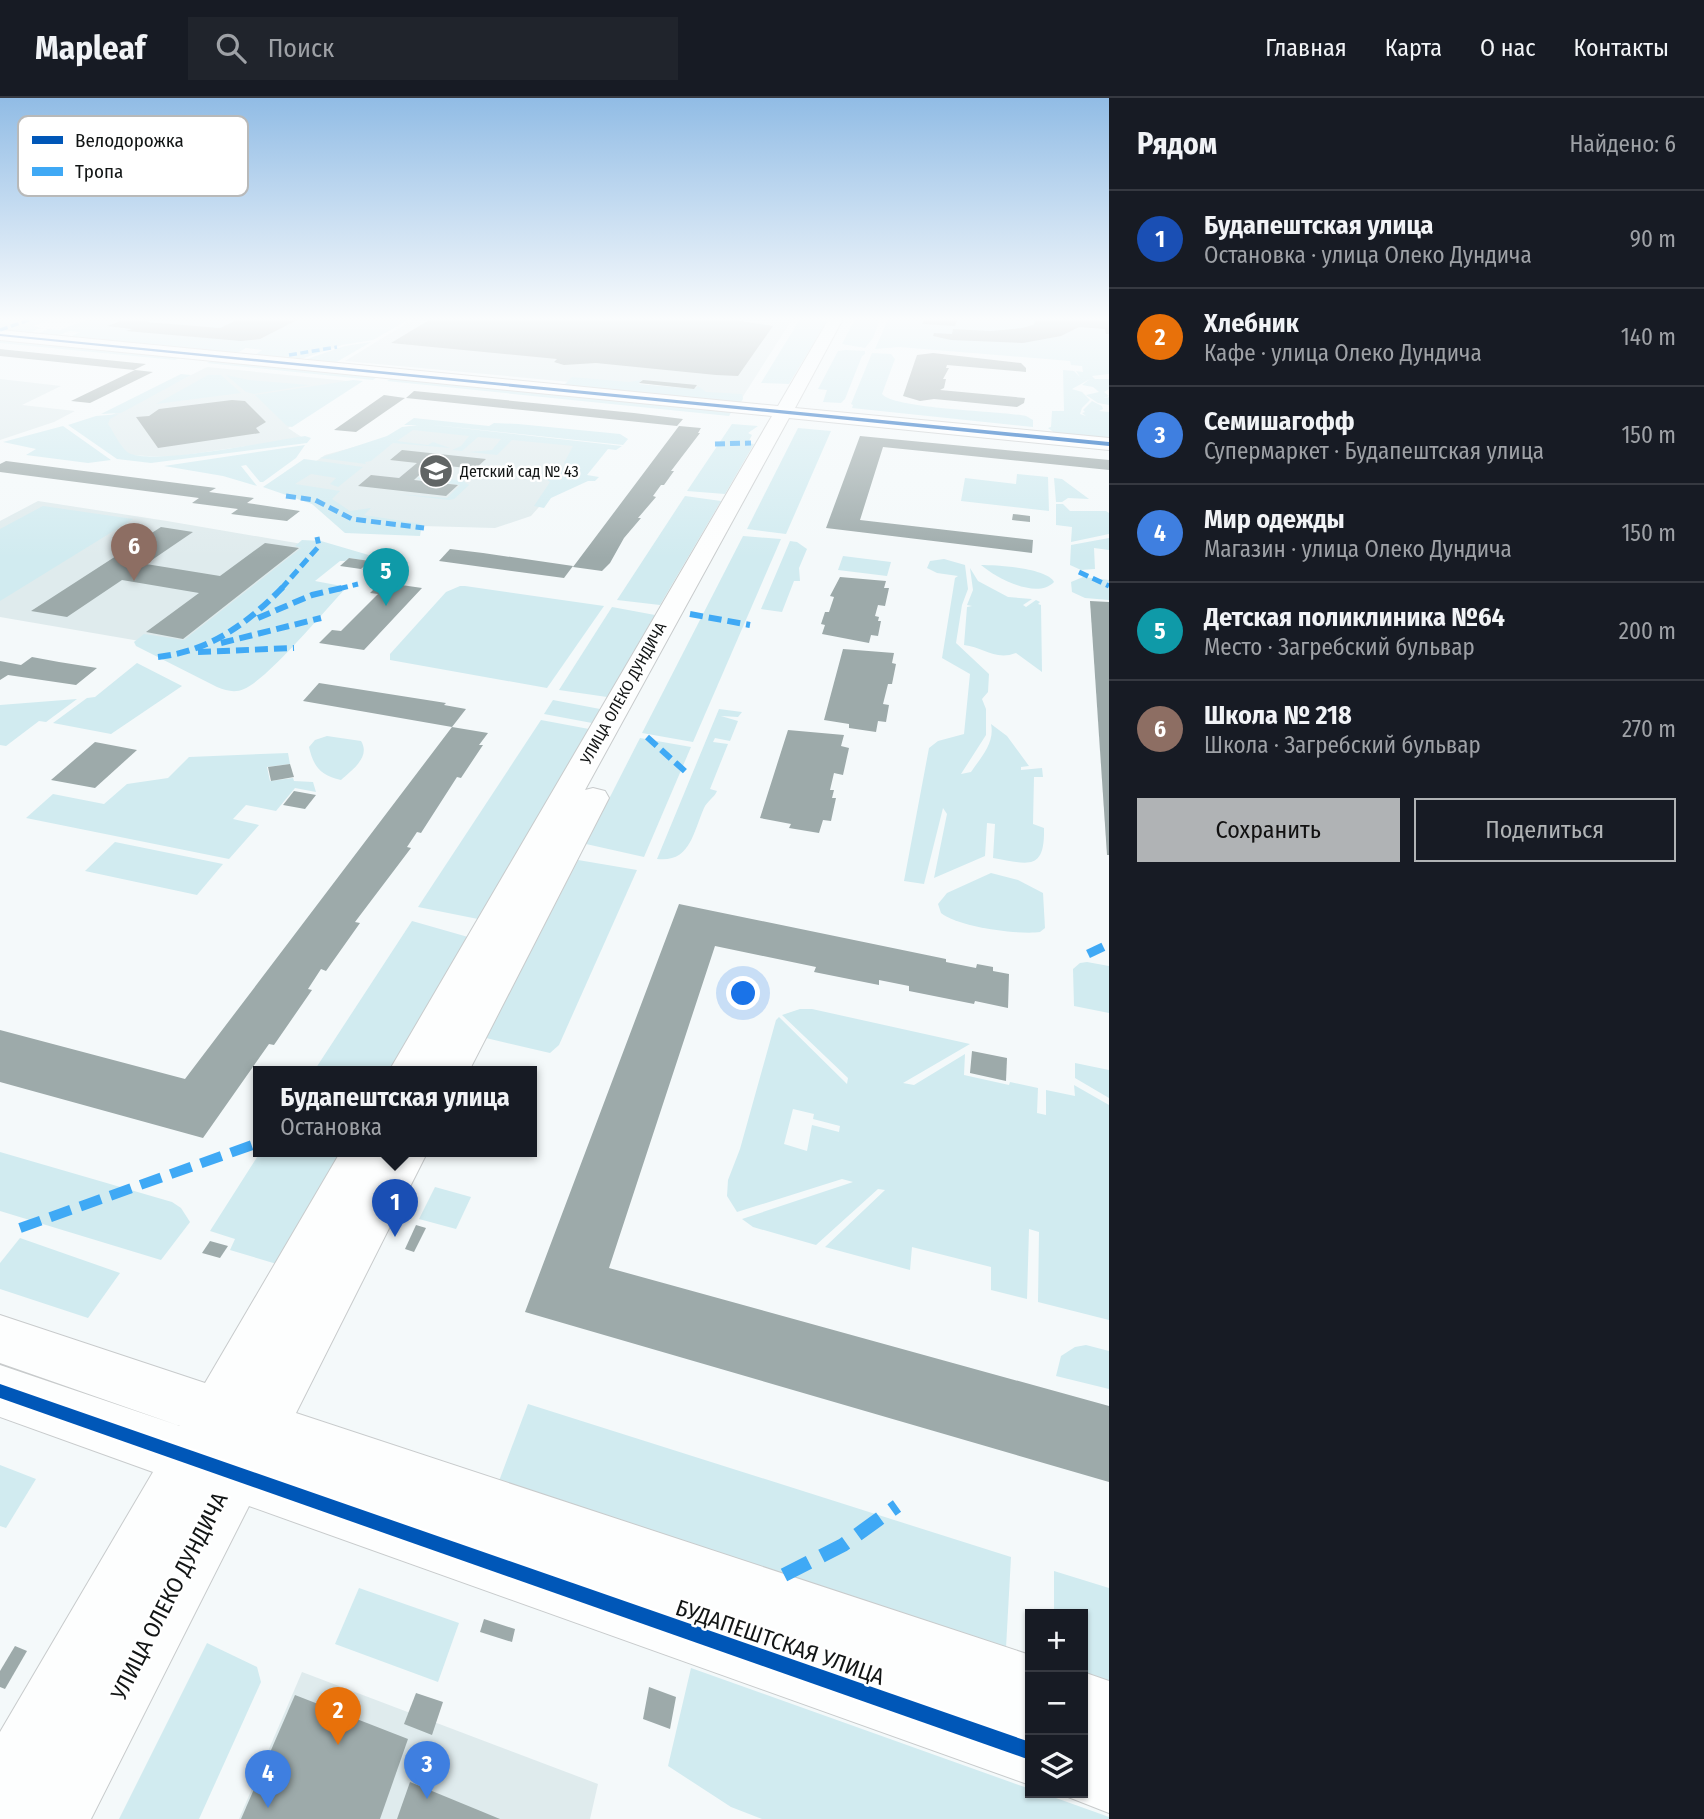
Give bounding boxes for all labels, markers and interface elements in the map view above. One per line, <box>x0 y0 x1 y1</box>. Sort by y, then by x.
search box <box>188 17 678 80</box>
text: Mapleaf <box>35 28 146 68</box>
icon: search <box>212 29 250 67</box>
text: Поиск <box>268 33 334 64</box>
text: Главная <box>1265 34 1347 62</box>
text: Карта <box>1385 34 1442 62</box>
text: О нас <box>1480 34 1535 62</box>
text: Контакты <box>1573 34 1669 62</box>
legend <box>18 116 248 196</box>
text: Рядом <box>1137 126 1217 162</box>
text: Велодорожка <box>75 129 184 152</box>
text: Найдено: 6 <box>1569 130 1676 158</box>
text: Тропа <box>75 160 123 183</box>
text: Будапештская улица <box>1204 210 1433 241</box>
text: 1 <box>1155 225 1165 253</box>
text: 90 m <box>1630 225 1676 253</box>
text: Остановка · улица Олеко Дундича <box>1204 241 1532 269</box>
text: Хлебник <box>1204 308 1299 339</box>
text: 2 <box>1155 323 1165 351</box>
text: 140 m <box>1621 323 1676 351</box>
text: Кафе · улица Олеко Дундича <box>1204 339 1482 367</box>
text: Семишагофф <box>1204 406 1355 437</box>
text: 3 <box>1155 421 1165 449</box>
text: 150 m <box>1621 421 1676 449</box>
text: Супермаркет · Будапештская улица <box>1204 437 1544 465</box>
school or university icon: Детский сад № 43 <box>417 452 455 490</box>
place label: Детский сад № 43 <box>459 462 579 481</box>
text: Мир одежды <box>1204 504 1345 535</box>
text: 4 <box>1154 519 1166 547</box>
text: 150 m <box>1621 519 1676 547</box>
pin: 6 <box>111 523 157 581</box>
text: Магазин · улица Олеко Дундича <box>1204 535 1512 563</box>
pin: 5 <box>363 548 409 606</box>
text: Детская поликлиника №64 <box>1204 602 1505 633</box>
text: 5 <box>1154 617 1166 645</box>
text: 200 m <box>1619 617 1676 645</box>
street label: УЛИЦА ОЛЕКО ДУНДИЧА <box>576 618 671 768</box>
text: Место · Загребский бульвар <box>1204 633 1475 661</box>
text: Школа № 218 <box>1204 700 1352 731</box>
text: 6 <box>1154 715 1166 743</box>
text: 270 m <box>1622 715 1676 743</box>
text: Школа · Загребский бульвар <box>1204 731 1481 759</box>
button: Сохранить <box>1137 798 1400 862</box>
button: Поделиться <box>1414 798 1676 862</box>
your location <box>726 976 760 1010</box>
popup <box>253 1066 537 1157</box>
text: Будапештская улица <box>280 1082 510 1113</box>
text: Остановка <box>280 1113 382 1141</box>
pin: 1 <box>372 1179 418 1237</box>
street label: УЛИЦА ОЛЕКО ДУНДИЧА <box>104 1488 233 1705</box>
street label: БУДАПЕШТСКАЯ УЛИЦА <box>672 1593 888 1691</box>
map controls <box>1025 1609 1088 1798</box>
button: + <box>1025 1609 1088 1672</box>
button: − <box>1025 1672 1088 1735</box>
pin: 2 <box>315 1687 361 1745</box>
button: layers <box>1025 1735 1088 1798</box>
pin: 3 <box>404 1741 450 1799</box>
pin: 4 <box>245 1750 291 1808</box>

